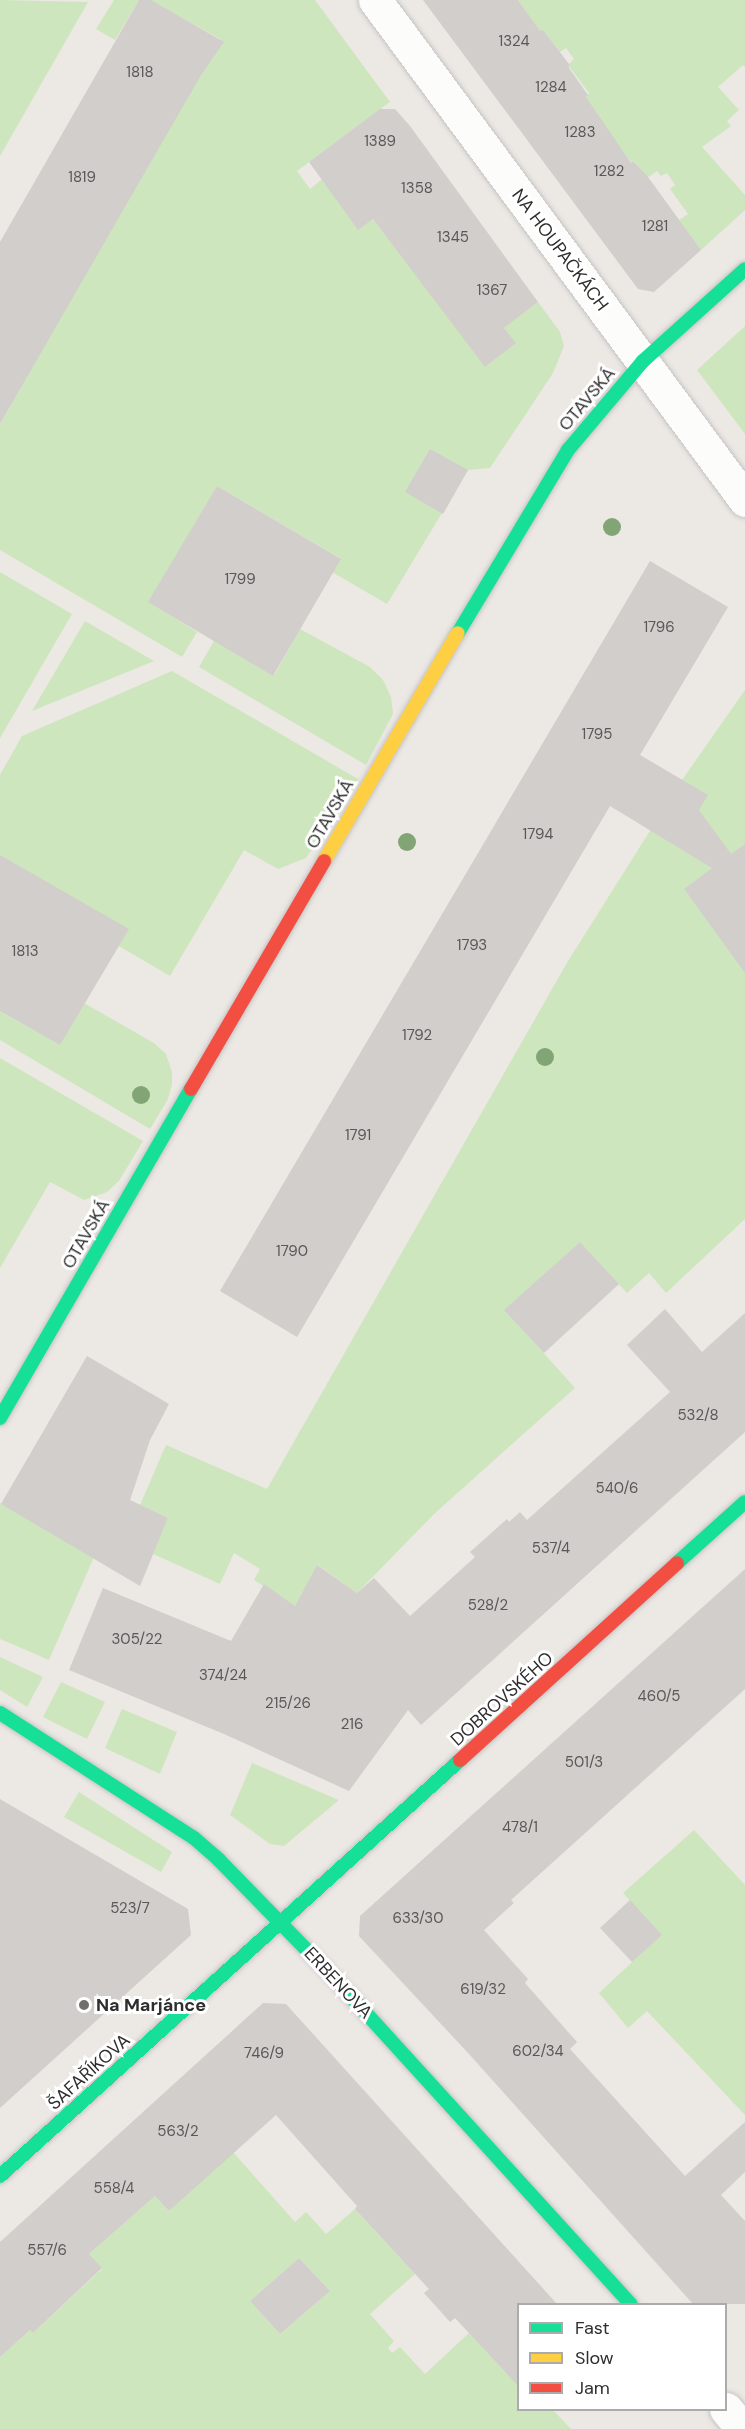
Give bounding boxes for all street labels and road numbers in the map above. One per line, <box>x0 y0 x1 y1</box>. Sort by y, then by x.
street label: NA HOUPAČKÁCH <box>507 185 613 315</box>
street label: OTAVSKÁ <box>554 363 620 435</box>
street label: OTAVSKÁ <box>302 775 358 853</box>
street label: OTAVSKÁ <box>58 1195 114 1273</box>
street label: DOBROVSKÉHO <box>446 1647 558 1751</box>
street label: ERBENOVA <box>299 1943 377 2023</box>
street label: ŠAFAŘÍKOVA <box>43 2029 135 2115</box>

